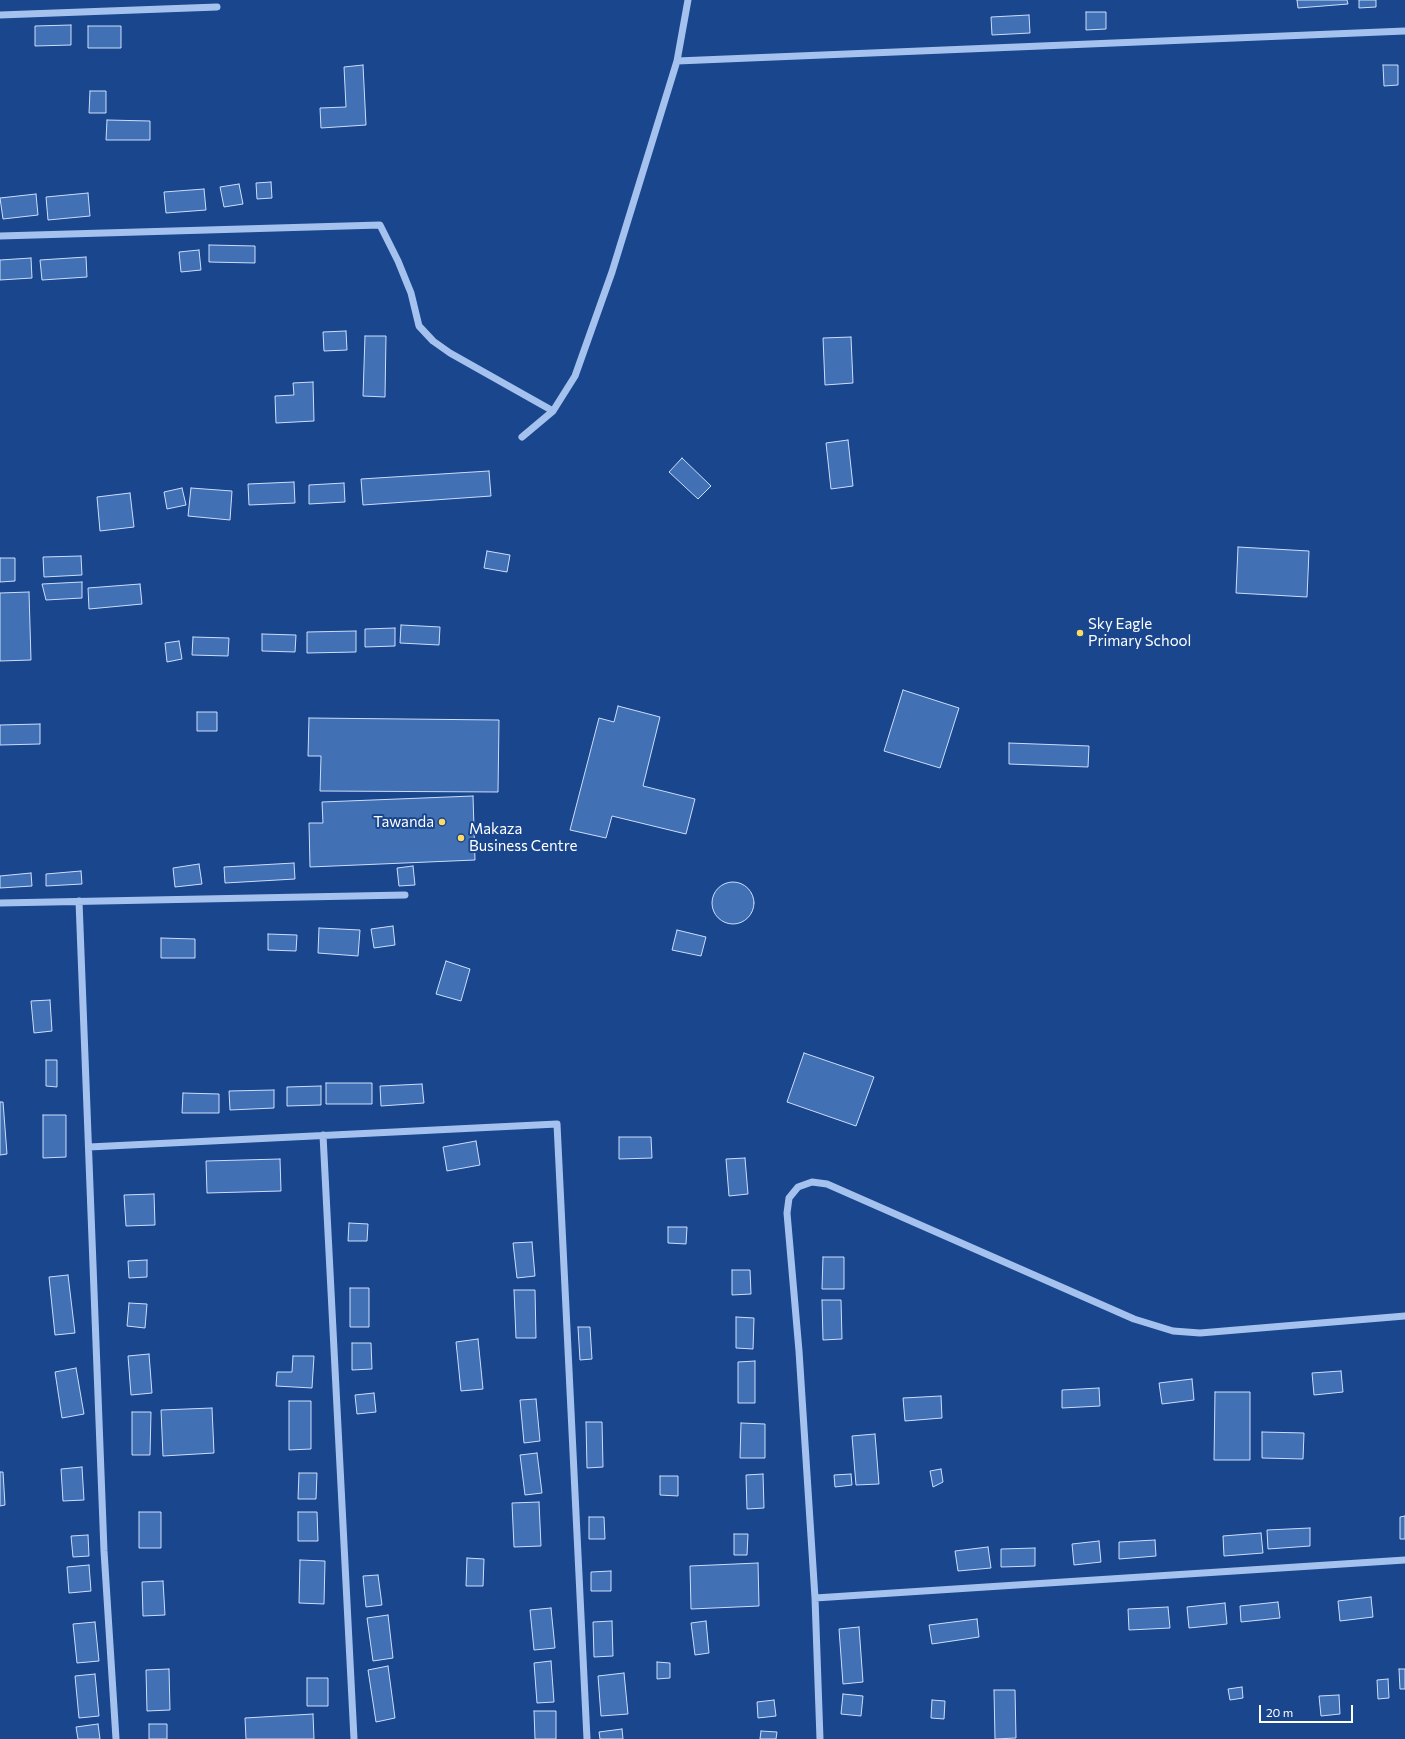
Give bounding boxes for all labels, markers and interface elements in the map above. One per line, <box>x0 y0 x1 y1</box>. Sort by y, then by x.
place label: Sky Eagle Primary School <box>1088 615 1191 650</box>
marker: Sky Eagle Primary School <box>1075 628 1085 638</box>
place label: Tawanda <box>373 813 434 831</box>
marker: Tawanda <box>437 817 447 827</box>
place label: Makaza Business Centre <box>469 820 577 855</box>
marker: Makaza Business Centre <box>456 833 466 843</box>
scale bar <box>1261 1697 1355 1723</box>
text: 20 m <box>1266 1705 1293 1719</box>

